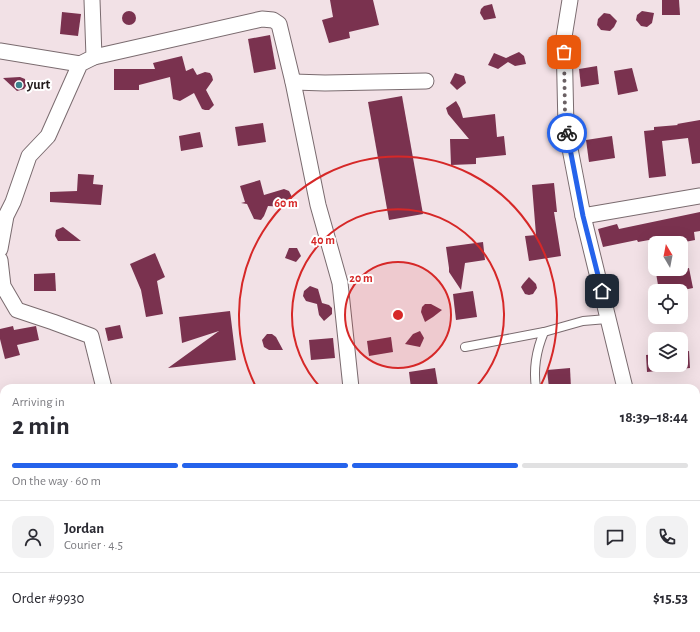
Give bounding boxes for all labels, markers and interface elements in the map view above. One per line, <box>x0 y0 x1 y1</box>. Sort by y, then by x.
pin <box>547 35 581 69</box>
icon: bag <box>553 41 575 63</box>
place label: yurt <box>26 78 50 92</box>
marker: yurt <box>14 80 24 90</box>
courier <box>547 113 587 153</box>
icon: bike <box>556 122 578 144</box>
text: 60 m <box>274 197 298 209</box>
text: 40 m <box>311 234 335 246</box>
north arrow <box>648 236 688 276</box>
map controls <box>648 236 688 372</box>
text: 20 m <box>349 272 373 284</box>
pin <box>585 274 619 308</box>
icon: home <box>591 280 613 302</box>
button: locate <box>648 284 688 324</box>
centre of rings <box>391 308 405 322</box>
button: layers <box>648 332 688 372</box>
text: Arriving in <box>12 396 65 409</box>
text: 18:39–18:44 <box>620 410 688 425</box>
text: 2 min <box>12 413 70 439</box>
text: On the way · 60 m <box>12 475 101 488</box>
button: person <box>12 516 54 558</box>
button: chat <box>594 516 636 558</box>
button: phone <box>646 516 688 558</box>
text: Jordan <box>64 521 104 536</box>
text: Courier · 4.5 <box>64 539 123 552</box>
text: Order #9930 <box>12 591 84 606</box>
text: $15.53 <box>653 591 688 606</box>

